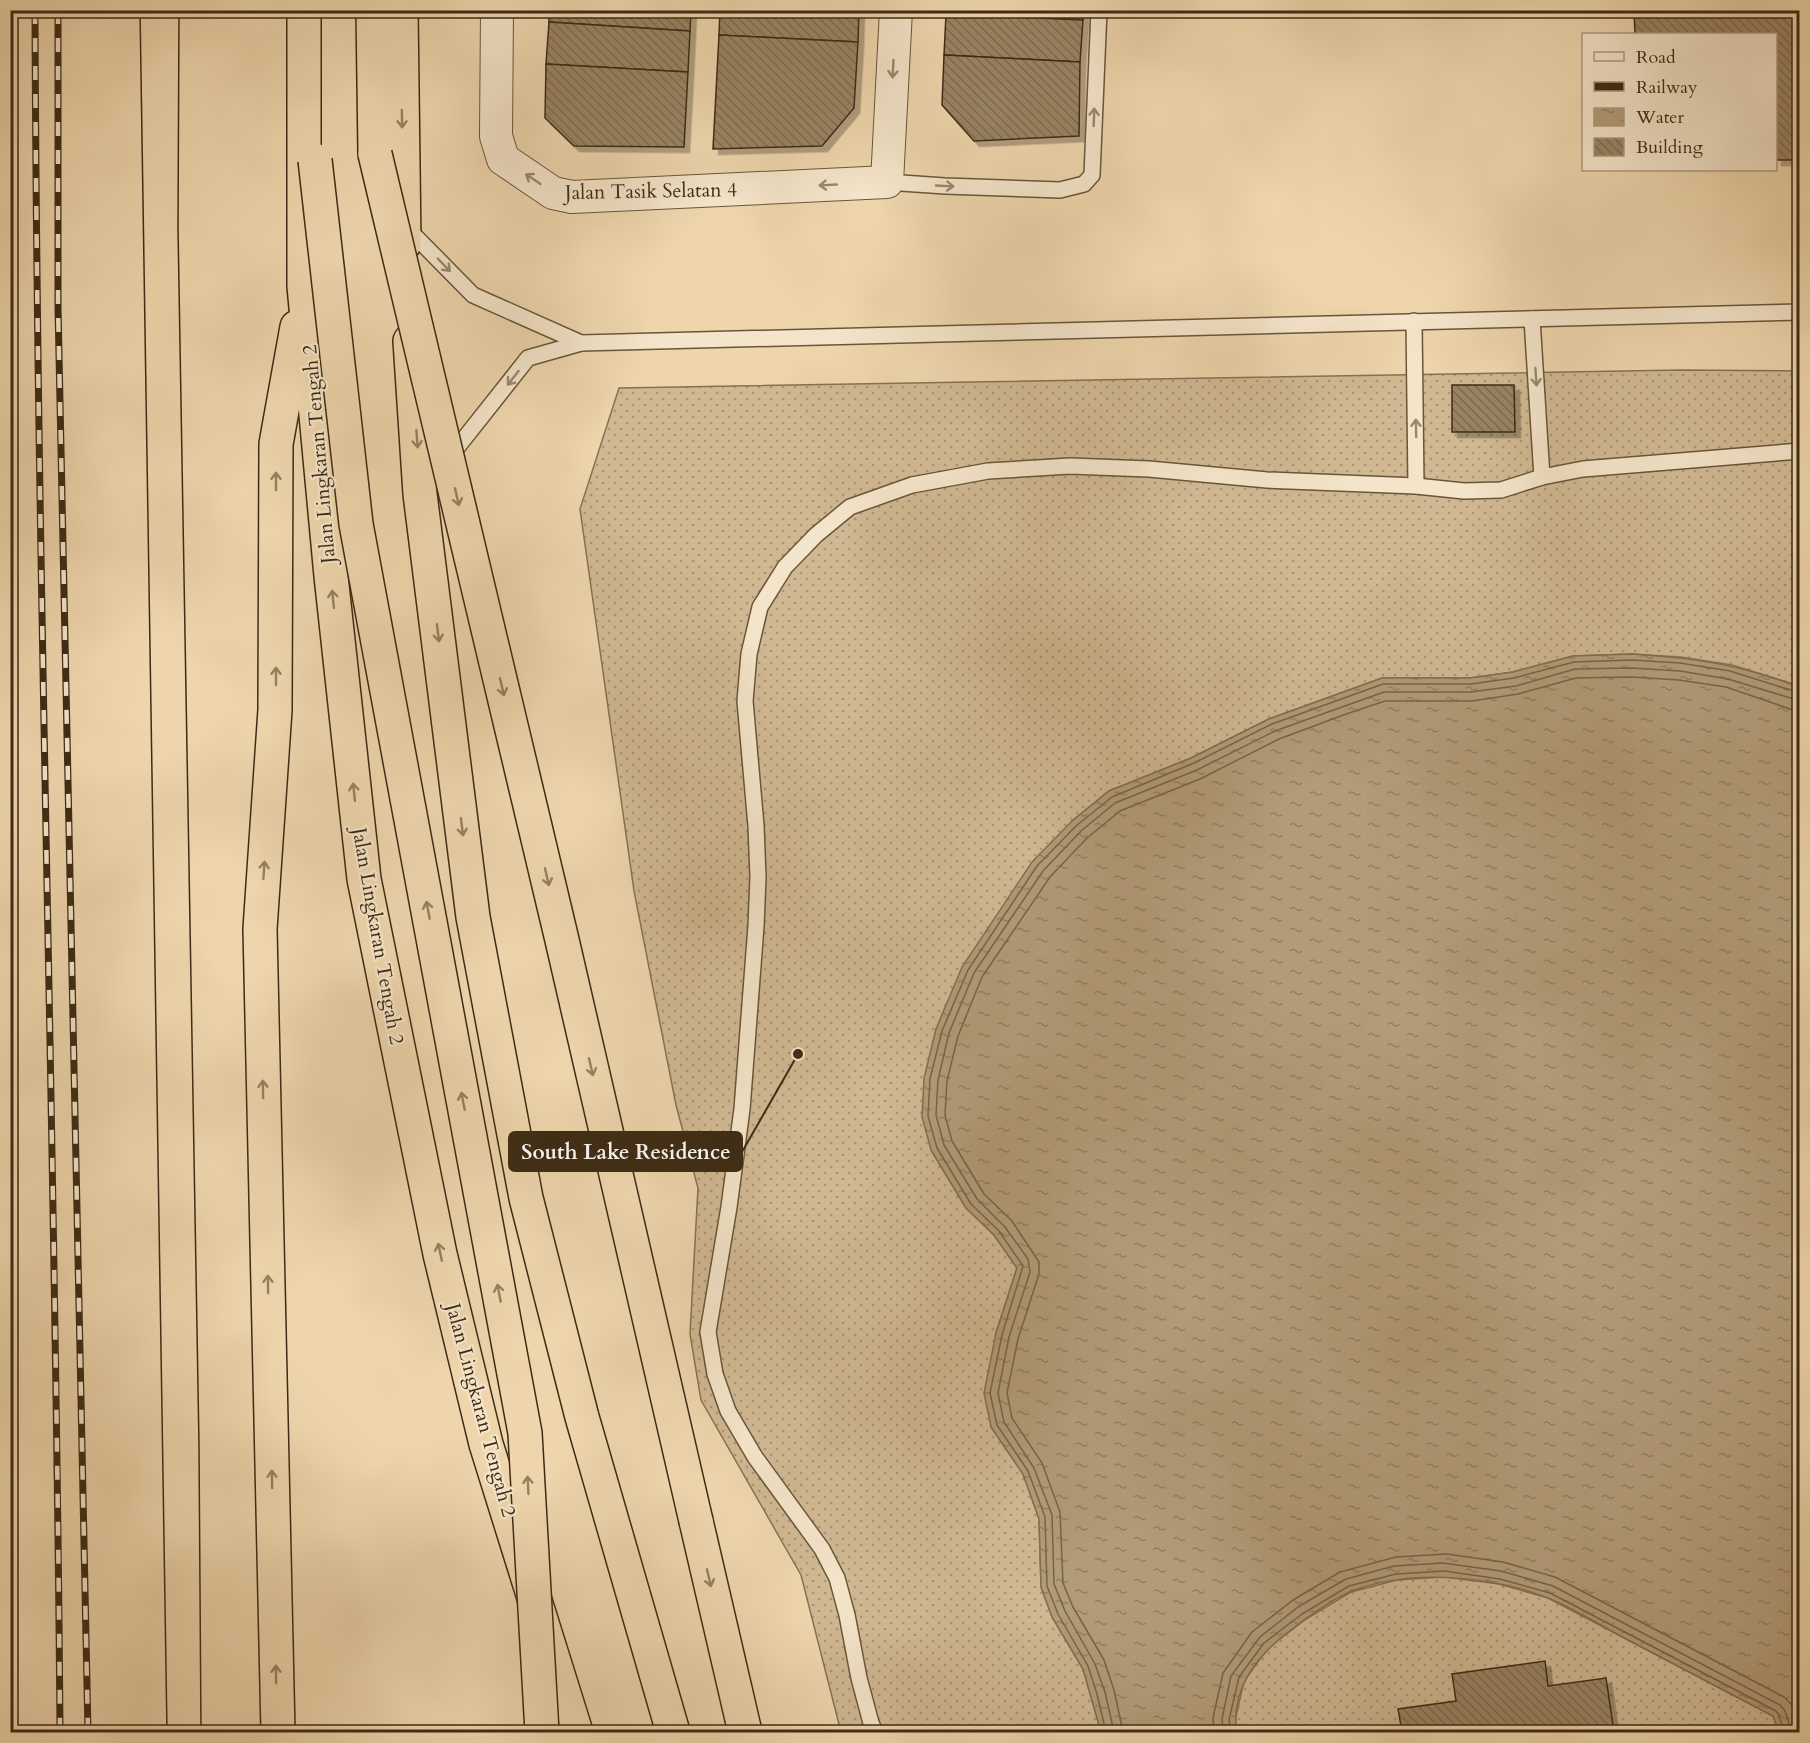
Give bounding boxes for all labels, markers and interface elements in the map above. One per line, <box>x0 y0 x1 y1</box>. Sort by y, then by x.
legend <box>1582 33 1777 171</box>
text: Road <box>1636 45 1676 70</box>
one-way arrow <box>887 58 898 78</box>
text: Railway <box>1636 75 1698 100</box>
text: Water <box>1635 105 1685 130</box>
one-way arrow <box>1089 107 1100 127</box>
one-way arrow <box>396 108 408 128</box>
text: Building <box>1636 135 1704 160</box>
one-way arrow <box>526 173 542 185</box>
street label: Jalan Tasik Selatan 4 <box>562 176 737 206</box>
one-way arrow <box>819 180 839 191</box>
one-way arrow <box>935 181 955 192</box>
one-way arrow <box>436 258 451 273</box>
street label: Jalan Lingkaran Tengah 2 <box>296 343 342 568</box>
one-way arrow <box>1530 366 1541 386</box>
one-way arrow <box>506 369 519 385</box>
one-way arrow <box>1410 418 1421 438</box>
one-way arrow <box>411 429 422 449</box>
one-way arrow <box>270 471 282 491</box>
one-way arrow <box>451 487 463 506</box>
one-way arrow <box>327 589 338 609</box>
one-way arrow <box>432 623 443 643</box>
one-way arrow <box>270 666 281 686</box>
one-way arrow <box>497 677 508 696</box>
one-way arrow <box>348 783 359 803</box>
one-way arrow <box>456 816 467 836</box>
street label: Jalan Lingkaran Tengah 2 <box>345 822 410 1047</box>
one-way arrow <box>259 861 270 881</box>
one-way arrow <box>542 867 554 886</box>
one-way arrow <box>422 900 433 920</box>
one-way arrow <box>586 1057 598 1076</box>
one-way arrow <box>258 1080 269 1100</box>
one-way arrow <box>457 1092 468 1112</box>
callout: South Lake Residence <box>509 1132 742 1171</box>
text: South Lake Residence <box>521 1138 731 1167</box>
one-way arrow <box>434 1243 445 1262</box>
one-way arrow <box>262 1275 273 1295</box>
one-way arrow <box>493 1284 504 1303</box>
street label: Jalan Lingkaran Tengah 2 <box>439 1297 522 1520</box>
one-way arrow <box>266 1470 278 1490</box>
one-way arrow <box>523 1476 534 1496</box>
one-way arrow <box>704 1568 716 1587</box>
one-way arrow <box>271 1665 282 1685</box>

